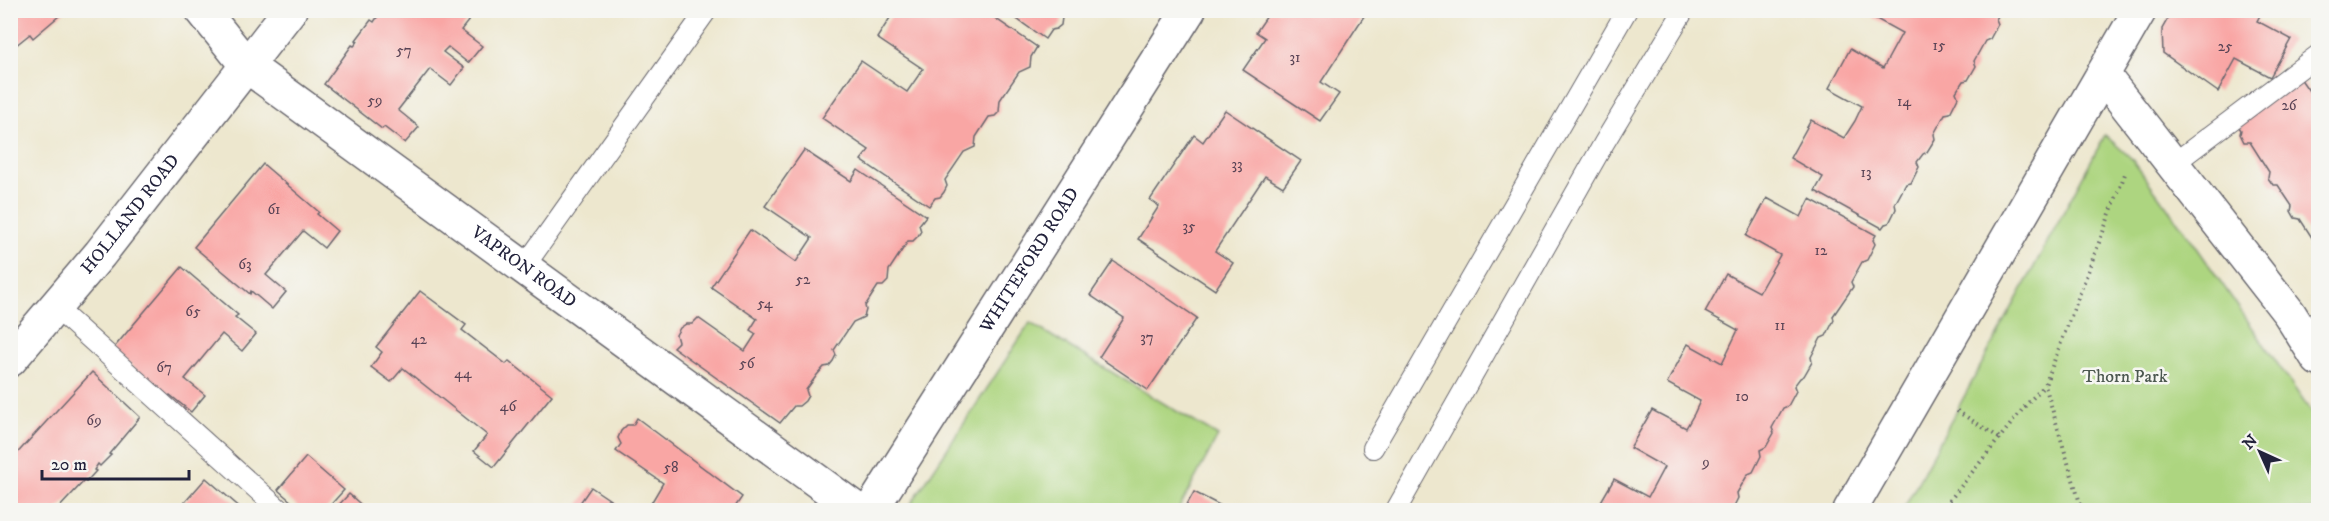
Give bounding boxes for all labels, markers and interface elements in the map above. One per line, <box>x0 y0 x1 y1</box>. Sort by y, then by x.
house number: 15 <box>1933 36 1946 55</box>
house number: 25 <box>2218 37 2233 56</box>
house number: 57 <box>396 41 412 60</box>
house number: 31 <box>1289 48 1301 67</box>
house number: 59 <box>368 91 382 110</box>
house number: 14 <box>1897 92 1911 111</box>
house number: 26 <box>2281 96 2298 115</box>
street label: HOLLAND ROAD <box>77 150 184 279</box>
house number: 33 <box>1231 155 1243 174</box>
house number: 13 <box>1860 163 1872 182</box>
street label: WHITEFORD ROAD <box>975 184 1084 338</box>
house number: 61 <box>267 200 281 219</box>
house number: 35 <box>1182 217 1196 236</box>
street label: VAPRON ROAD <box>466 221 581 313</box>
house number: 12 <box>1815 241 1828 260</box>
house number: 63 <box>238 255 252 274</box>
house number: 52 <box>796 270 811 289</box>
house number: 54 <box>757 294 773 313</box>
house number: 65 <box>185 302 201 321</box>
house number: 11 <box>1774 316 1786 335</box>
house number: 37 <box>1140 328 1154 347</box>
house number: 42 <box>411 330 428 349</box>
house number: 56 <box>739 354 756 373</box>
house number: 67 <box>156 358 172 377</box>
house number: 44 <box>454 364 472 383</box>
park label: Thorn Park <box>2082 366 2168 388</box>
house number: 10 <box>1735 387 1749 406</box>
house number: 46 <box>500 397 517 416</box>
house number: 69 <box>86 411 102 430</box>
north arrow <box>2230 422 2290 482</box>
text: N <box>2238 430 2262 454</box>
scale bar <box>42 443 189 481</box>
house number: 9 <box>1701 453 1710 472</box>
text: 20 m <box>51 454 87 476</box>
house number: 58 <box>664 458 678 477</box>

